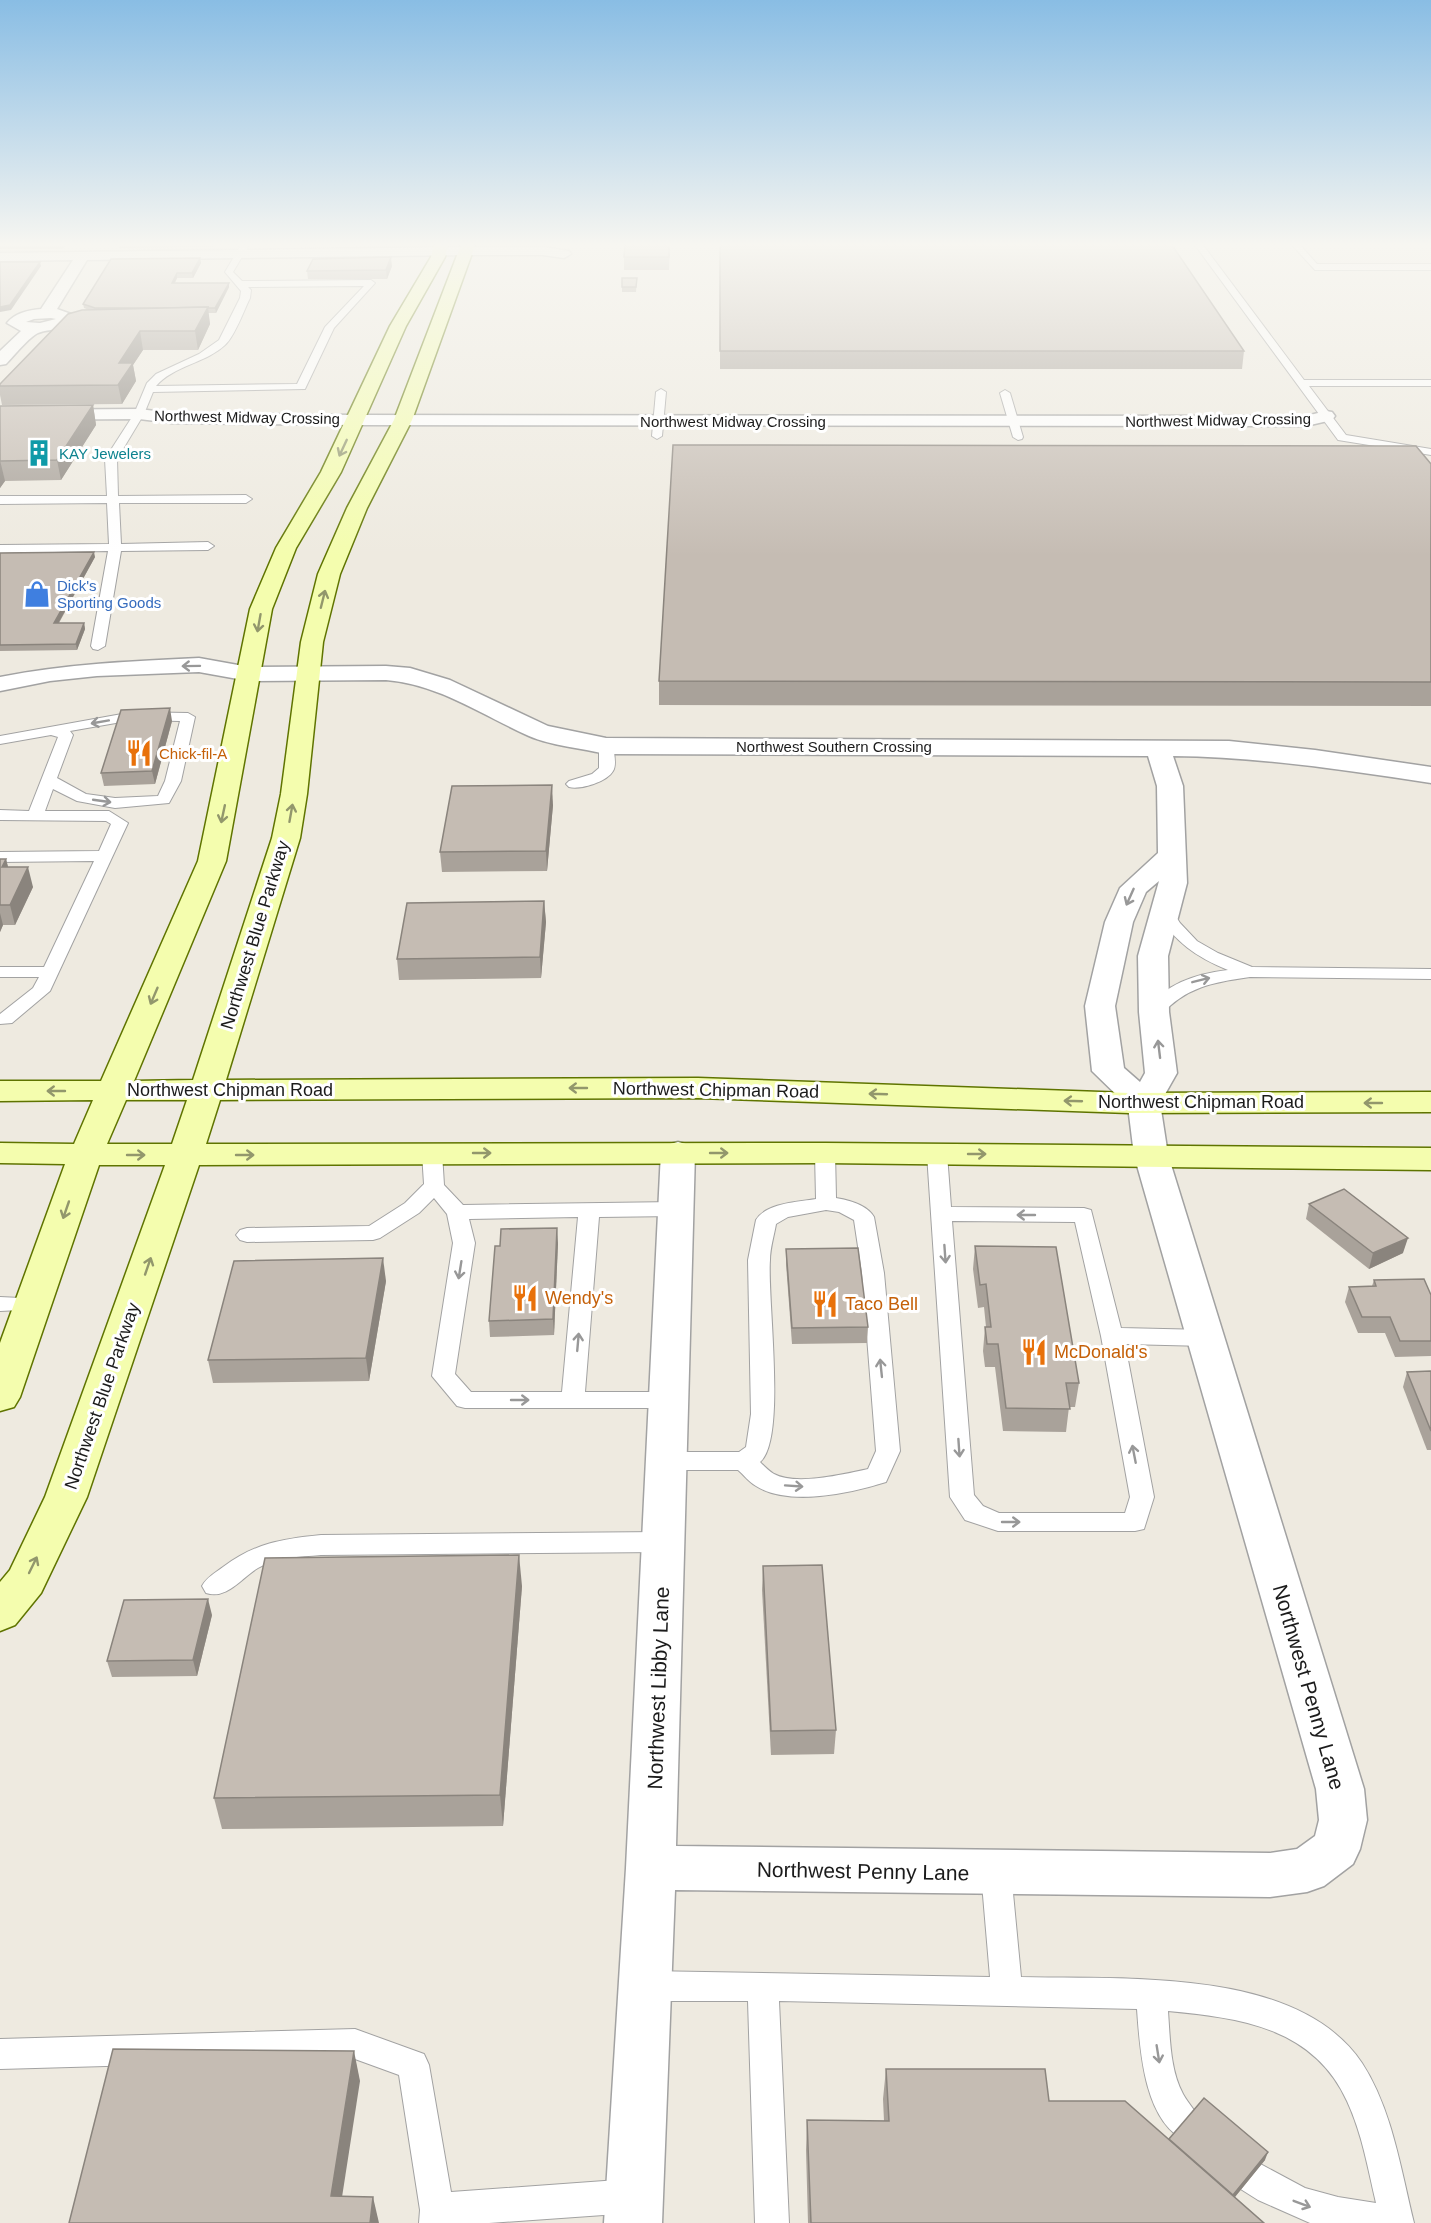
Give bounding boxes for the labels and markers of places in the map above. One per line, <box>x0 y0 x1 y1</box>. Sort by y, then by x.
building icon: KAY Jewelers <box>24 438 54 468</box>
place label: KAY Jewelers <box>59 445 151 462</box>
place label: Dick's Sporting Goods <box>57 577 161 611</box>
shop icon: Dick's Sporting Goods <box>22 579 52 609</box>
restaurant icon: Chick-fil-A <box>124 738 154 768</box>
place label: Chick-fil-A <box>159 745 227 762</box>
restaurant icon: Wendy's <box>510 1283 540 1313</box>
place label: Wendy's <box>545 1288 613 1308</box>
restaurant icon: Taco Bell <box>810 1289 840 1319</box>
place label: Taco Bell <box>845 1294 918 1314</box>
restaurant icon: McDonald's <box>1019 1337 1049 1367</box>
place label: McDonald's <box>1054 1342 1147 1362</box>

